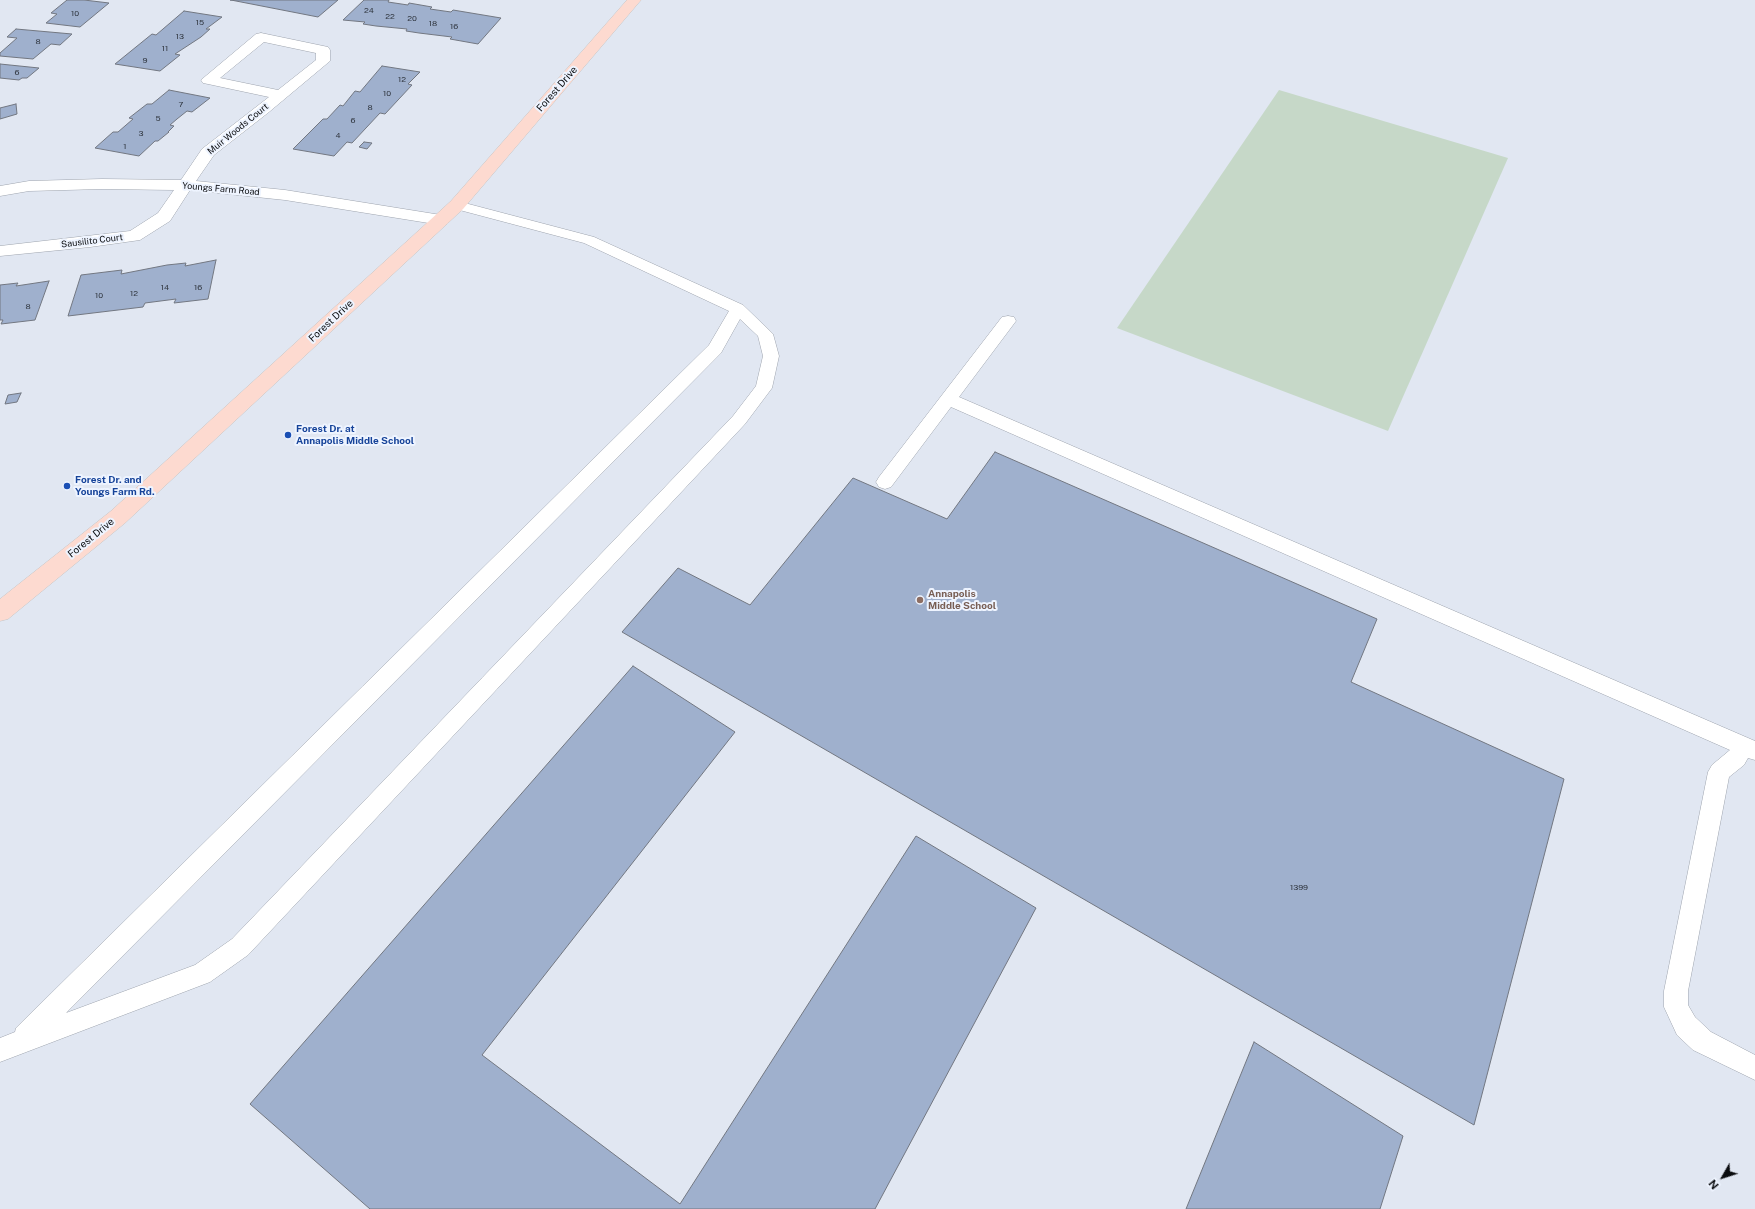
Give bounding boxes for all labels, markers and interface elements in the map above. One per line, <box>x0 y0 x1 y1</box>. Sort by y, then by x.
house number: 24 <box>364 6 374 16</box>
house number: 10 <box>71 9 79 19</box>
house number: 22 <box>385 12 395 22</box>
house number: 20 <box>407 14 417 24</box>
house number: 15 <box>196 18 204 28</box>
house number: 18 <box>429 19 437 29</box>
house number: 16 <box>450 22 458 32</box>
house number: 13 <box>176 32 184 42</box>
house number: 8 <box>35 37 41 47</box>
house number: 11 <box>162 44 168 54</box>
house number: 9 <box>143 56 147 66</box>
street label: Forest Drive <box>534 64 580 114</box>
house number: 6 <box>15 68 19 78</box>
house number: 12 <box>398 75 406 85</box>
house number: 10 <box>383 89 391 99</box>
house number: 7 <box>179 100 183 110</box>
street label: Muir Woods Court <box>205 101 271 157</box>
house number: 8 <box>367 103 373 113</box>
house number: 5 <box>155 114 161 124</box>
house number: 6 <box>351 116 355 126</box>
house number: 3 <box>138 129 144 139</box>
house number: 4 <box>335 131 341 141</box>
house number: 1 <box>123 142 127 152</box>
street label: Youngs Farm Road <box>182 180 260 198</box>
street label: Sausilito Court <box>61 232 123 250</box>
house number: 14 <box>161 283 169 293</box>
house number: 16 <box>194 283 202 293</box>
house number: 12 <box>130 289 138 299</box>
house number: 10 <box>95 291 103 301</box>
street label: Forest Drive <box>306 297 356 345</box>
house number: 8 <box>25 302 31 312</box>
place label: Forest Dr. at Annapolis Middle School <box>296 423 414 446</box>
marker: Forest Dr. at Annapolis Middle School <box>283 430 293 440</box>
place label: Forest Dr. and Youngs Farm Rd. <box>75 474 155 498</box>
marker: Forest Dr. and Youngs Farm Rd. <box>62 481 72 491</box>
street label: Forest Drive <box>65 516 117 560</box>
place label: Annapolis Middle School <box>928 588 996 612</box>
marker: Annapolis Middle School <box>915 595 925 605</box>
house number: 1399 <box>1290 883 1308 893</box>
north arrow <box>1703 1157 1743 1197</box>
text: N <box>1706 1177 1721 1192</box>

